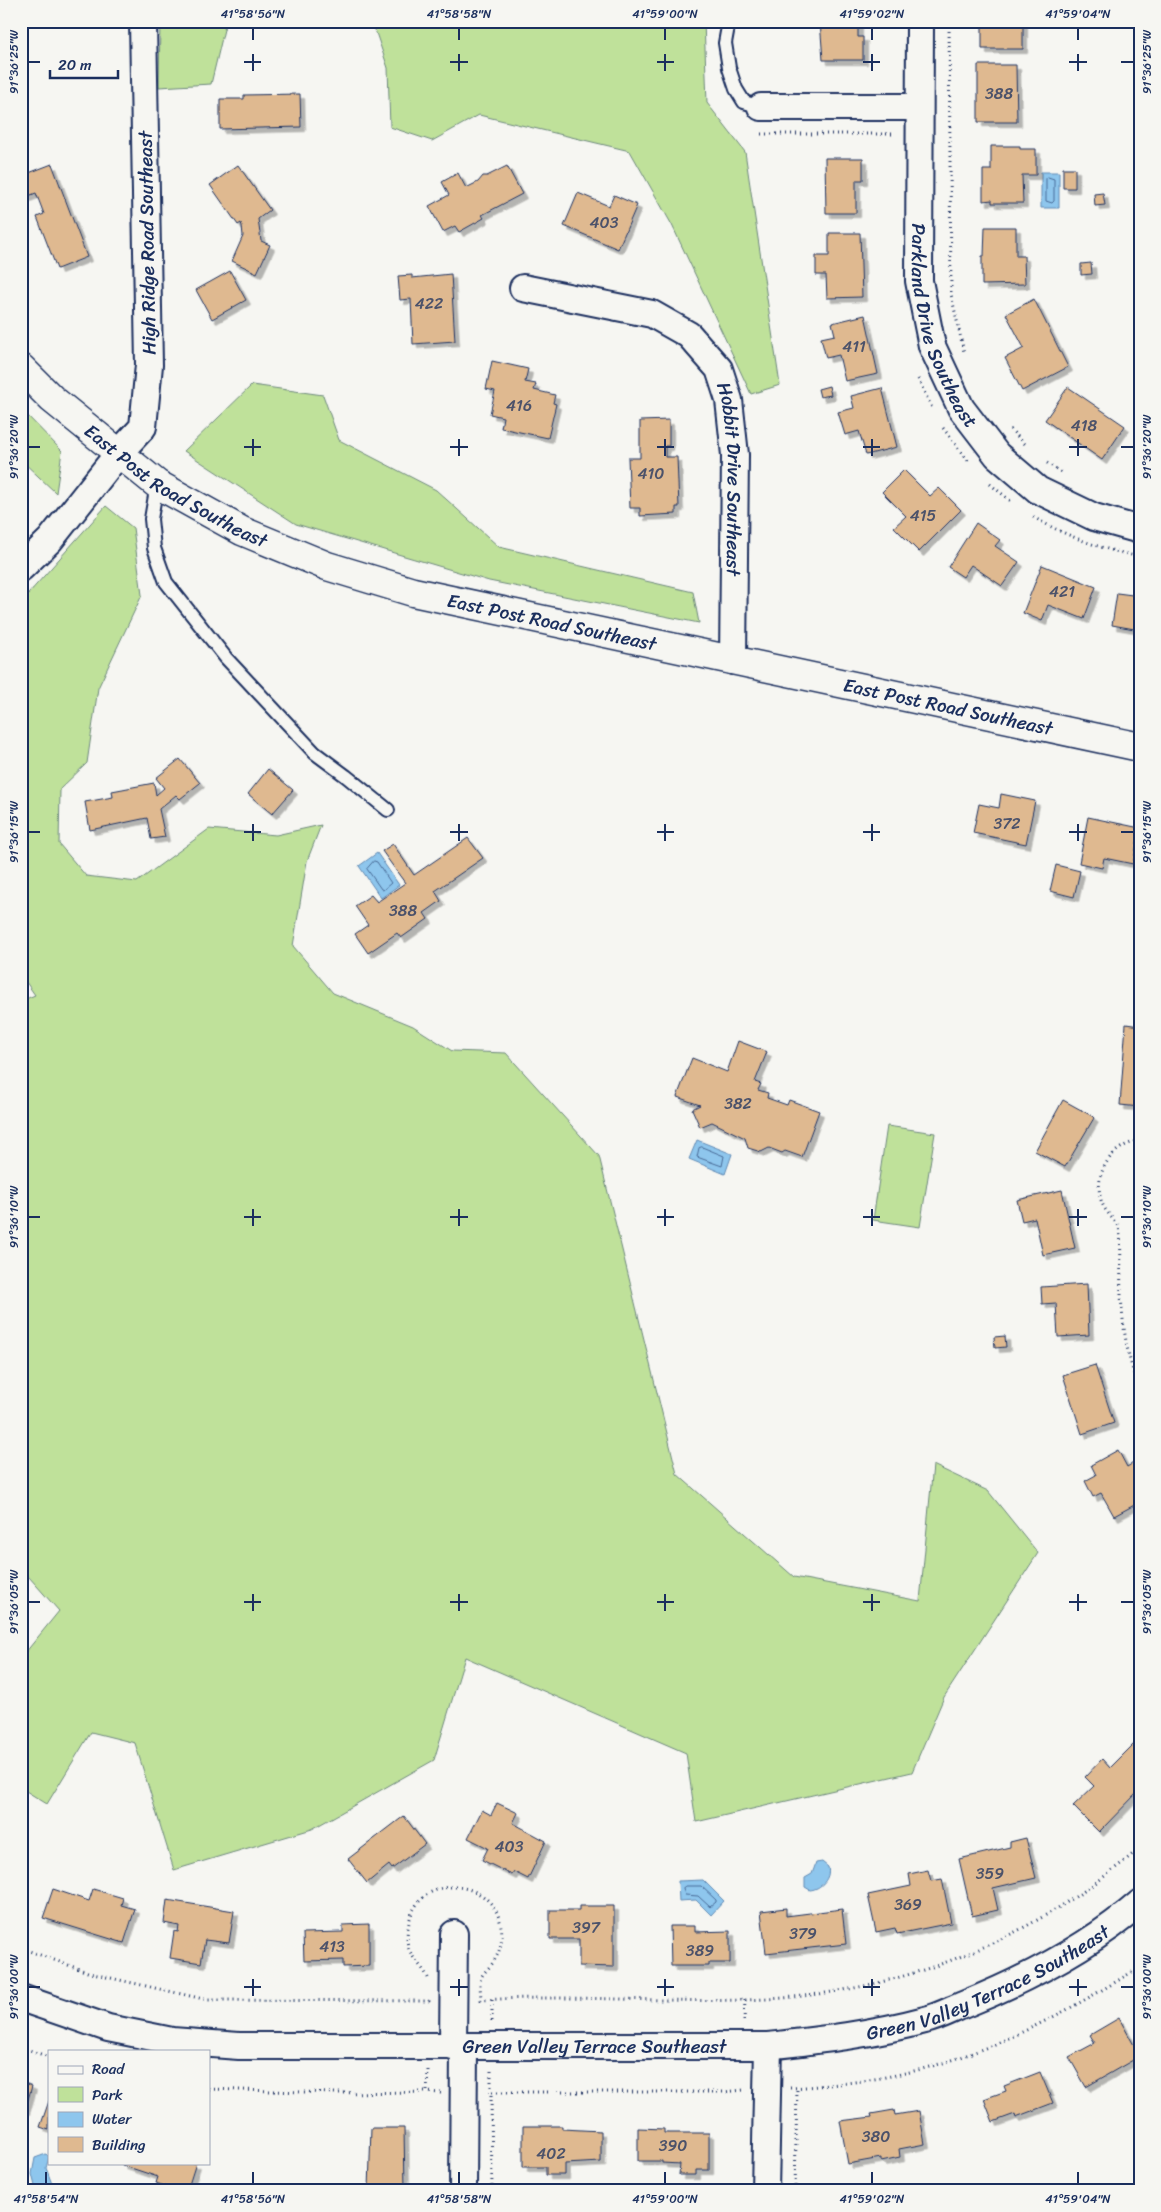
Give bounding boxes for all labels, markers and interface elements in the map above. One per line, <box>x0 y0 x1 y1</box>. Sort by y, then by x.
text: 41°58'56"N <box>221 3 286 25</box>
text: 41°58'58"N <box>427 3 492 25</box>
text: 41°59'00"N <box>632 3 698 25</box>
text: 41°59'02"N <box>840 3 905 25</box>
text: 41°59'04"N <box>1045 3 1111 25</box>
text: 91°36'25"W <box>3 29 25 94</box>
text: 91°36'25"W <box>1136 29 1158 94</box>
scale bar <box>50 48 118 80</box>
text: 20 m <box>58 52 92 78</box>
house number: 388 <box>985 79 1013 108</box>
street label: High Ridge Road Southeast <box>129 129 165 355</box>
house number: 403 <box>590 208 619 237</box>
street label: Parkland Drive Southeast <box>902 223 987 435</box>
house number: 422 <box>415 289 443 318</box>
house number: 411 <box>842 332 866 361</box>
street label: Hobbit Drive Southeast <box>708 377 752 577</box>
house number: 416 <box>506 391 532 420</box>
house number: 418 <box>1071 411 1098 440</box>
text: 91°36'20"W <box>3 414 25 479</box>
text: 91°36'20"W <box>1136 414 1158 479</box>
street label: East Post Road Southeast <box>77 415 274 557</box>
house number: 410 <box>638 459 664 488</box>
house number: 415 <box>910 501 937 530</box>
house number: 421 <box>1049 577 1075 606</box>
street label: East Post Road Southeast <box>444 583 661 660</box>
street label: East Post Road Southeast <box>840 668 1057 745</box>
text: 91°36'15"W <box>3 800 25 863</box>
text: 91°36'15"W <box>1136 800 1158 863</box>
house number: 372 <box>993 809 1021 838</box>
house number: 388 <box>389 896 417 925</box>
house number: 382 <box>724 1089 752 1118</box>
text: 91°36'10"W <box>3 1185 25 1248</box>
text: 91°36'10"W <box>1136 1185 1158 1248</box>
text: 91°36'05"W <box>3 1569 25 1634</box>
text: 91°36'05"W <box>1136 1569 1158 1634</box>
house number: 403 <box>495 1832 524 1861</box>
house number: 359 <box>976 1859 1004 1888</box>
house number: 369 <box>894 1890 922 1919</box>
house number: 397 <box>572 1913 601 1942</box>
street label: Green Valley Terrace Southeast <box>864 1915 1118 2049</box>
house number: 379 <box>789 1919 817 1948</box>
house number: 413 <box>319 1932 345 1961</box>
house number: 389 <box>686 1936 714 1965</box>
text: 91°36'00"W <box>3 1954 25 2019</box>
text: 91°36'00"W <box>1136 1954 1158 2019</box>
street label: Green Valley Terrace Southeast <box>463 2030 728 2063</box>
legend <box>48 2050 210 2164</box>
text: Road <box>92 2056 125 2082</box>
text: Park <box>92 2082 123 2108</box>
text: Water <box>92 2106 132 2132</box>
house number: 380 <box>862 2122 890 2151</box>
house number: 390 <box>659 2131 687 2160</box>
text: Building <box>92 2132 146 2158</box>
house number: 402 <box>536 2139 566 2168</box>
text: 41°58'54"N <box>14 2188 79 2210</box>
text: 41°58'56"N <box>221 2188 286 2210</box>
text: 41°58'58"N <box>427 2188 492 2210</box>
text: 41°59'00"N <box>632 2188 698 2210</box>
text: 41°59'02"N <box>840 2188 905 2210</box>
text: 41°59'04"N <box>1045 2188 1111 2210</box>

